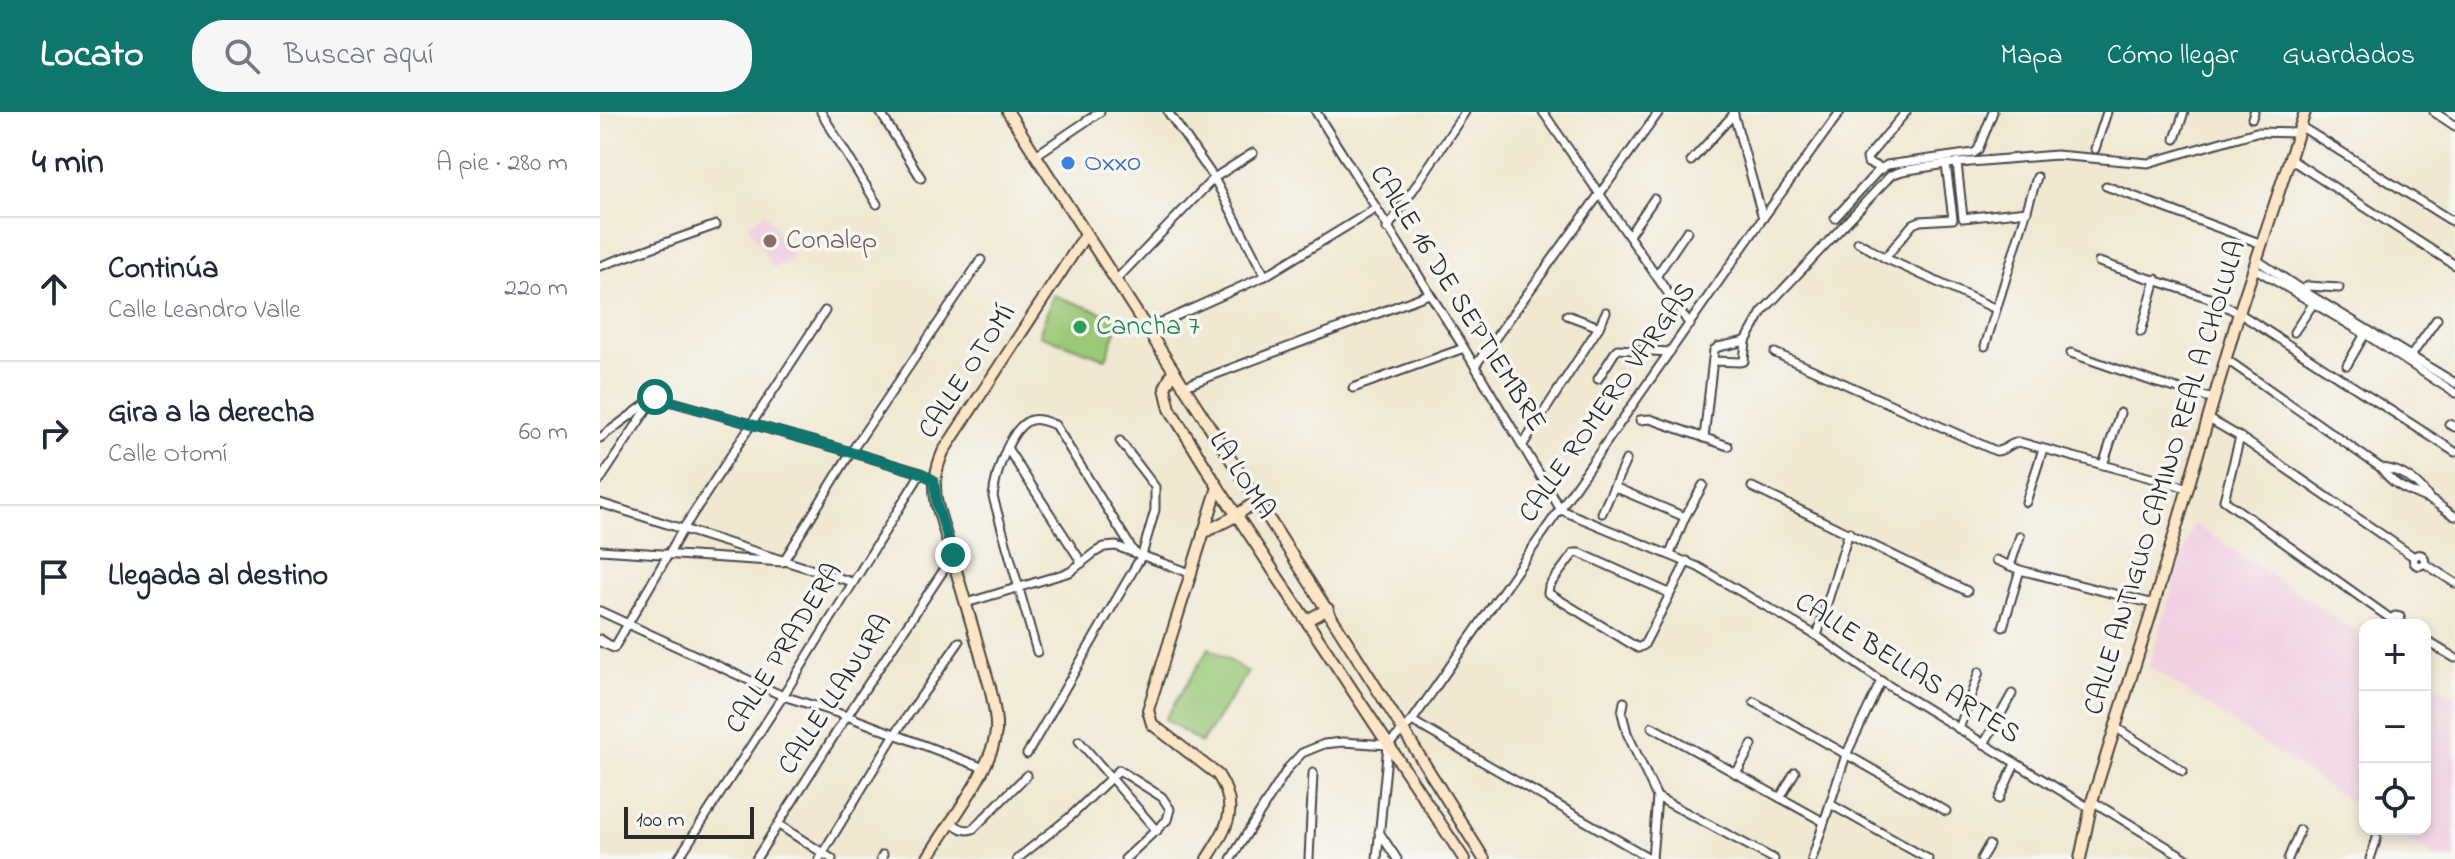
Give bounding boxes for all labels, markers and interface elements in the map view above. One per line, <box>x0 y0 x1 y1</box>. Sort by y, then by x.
search box <box>192 20 752 92</box>
text: Locato <box>40 28 144 84</box>
icon: search <box>220 34 264 78</box>
text: Buscar aquí <box>284 34 434 78</box>
text: Mapa <box>2000 36 2063 77</box>
text: Cómo llegar <box>2107 36 2238 77</box>
text: Guardados <box>2282 36 2415 77</box>
text: 4 min <box>32 139 104 189</box>
place label: Oxxo <box>1084 143 1141 184</box>
text: A pie · 280 m <box>436 145 568 183</box>
marker: Oxxo <box>1059 154 1077 172</box>
street label: CALLE 16 DE SEPTIEMBRE <box>1358 158 1556 440</box>
place label: Conalep <box>786 221 877 262</box>
marker: Conalep <box>761 232 779 250</box>
street label: CALLE ANTIGUO CAMINO REAL A CHOLULA <box>2074 236 2258 720</box>
text: Continúa <box>108 248 218 292</box>
icon: ahead <box>32 267 76 311</box>
text: 220 m <box>504 270 568 308</box>
street label: CALLE ROMERO VARGAS <box>1509 274 1707 532</box>
text: Calle Leandro Valle <box>108 292 301 330</box>
street label: CALLE OTOMÍ <box>909 296 1027 448</box>
place label: Cancha 7 <box>1096 307 1200 348</box>
marker: Cancha 7 <box>1071 318 1089 336</box>
route start <box>637 379 673 415</box>
text: Gira a la derecha <box>108 392 314 436</box>
icon: right <box>32 411 76 455</box>
text: 60 m <box>519 414 568 452</box>
street label: LA LOMA <box>1197 424 1285 528</box>
text: Calle Otomí <box>108 436 227 474</box>
route end <box>935 537 971 573</box>
icon: arrive <box>32 555 76 599</box>
text: Llegada al destino <box>108 555 328 599</box>
street label: CALLE PRADERA <box>716 556 854 742</box>
street label: CALLE BELLAS ARTES <box>1786 583 2028 755</box>
street label: CALLE LLANURA <box>769 606 903 784</box>
map controls <box>2359 619 2431 835</box>
button: + <box>2359 619 2431 691</box>
button: − <box>2359 691 2431 763</box>
button: locate <box>2359 763 2431 835</box>
scale bar <box>624 803 754 839</box>
text: 100 m <box>636 805 685 837</box>

